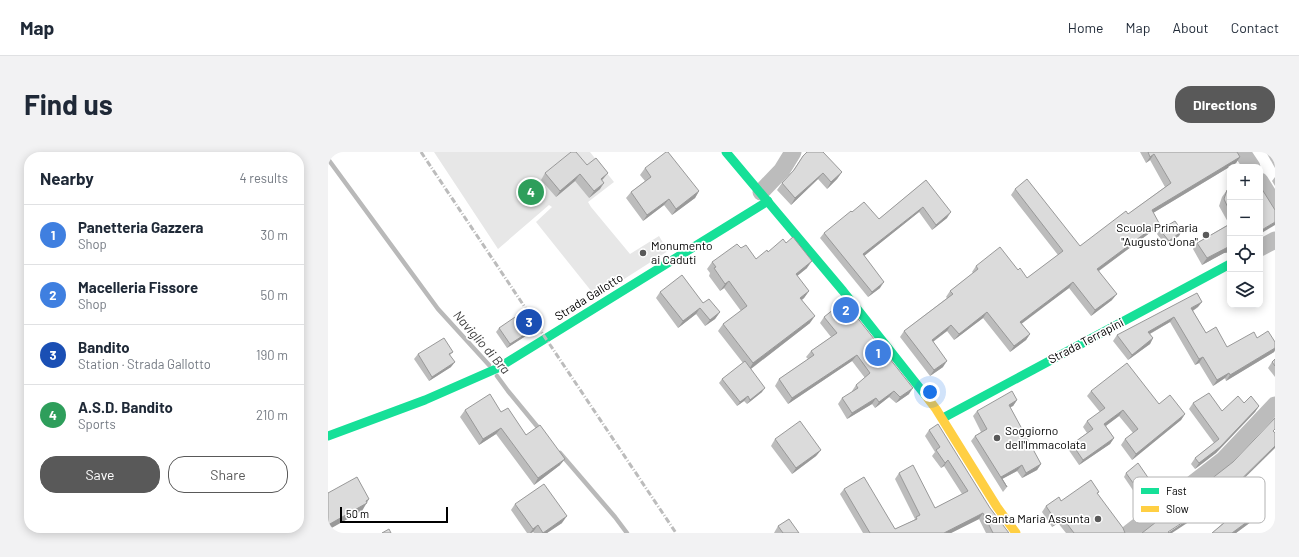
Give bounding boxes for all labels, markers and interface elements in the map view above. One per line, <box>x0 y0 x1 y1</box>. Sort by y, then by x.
text: Map <box>20 16 54 39</box>
text: Home <box>1068 19 1104 36</box>
text: Map <box>1126 19 1150 36</box>
text: About <box>1172 19 1209 36</box>
text: Contact <box>1231 19 1279 36</box>
button: Directions <box>1175 86 1275 123</box>
text: Find us <box>24 87 113 121</box>
map controls <box>1227 164 1263 308</box>
button: + <box>1227 164 1263 200</box>
text: Nearby <box>40 168 94 188</box>
text: 4 results <box>240 170 288 186</box>
pin: 4 <box>518 177 544 207</box>
button: − <box>1227 200 1263 236</box>
text: Panetteria Gazzera <box>78 218 204 236</box>
place label: Scuola Primaria "Augusto Jona" <box>1116 220 1198 248</box>
text: 1 <box>51 227 55 243</box>
text: 30 m <box>261 227 288 243</box>
marker: Scuola Primaria "Augusto Jona" <box>1201 230 1211 240</box>
text: Shop <box>78 236 107 252</box>
button: locate <box>1227 236 1263 272</box>
place label: Monumento ai Caduti <box>651 238 712 266</box>
marker: Monumento ai Caduti <box>638 248 648 258</box>
street label: Strada Gallotto <box>552 270 625 323</box>
button: layers <box>1227 272 1263 308</box>
text: Macelleria Fissore <box>78 278 198 296</box>
text: 2 <box>49 287 57 303</box>
text: 50 m <box>261 287 288 303</box>
pin: 2 <box>833 295 859 325</box>
text: Shop <box>78 296 107 312</box>
water label: Naviglio di Bra <box>450 307 514 377</box>
pin: 3 <box>516 307 542 337</box>
street label: Strada Terrapini <box>1045 314 1126 366</box>
text: Bandito <box>78 338 130 356</box>
pin: 1 <box>865 338 891 368</box>
text: 3 <box>49 347 57 363</box>
text: 190 m <box>256 347 288 363</box>
text: Station · Strada Gallotto <box>78 356 211 372</box>
your location <box>920 382 940 402</box>
text: A.S.D. Bandito <box>78 398 173 416</box>
text: 4 <box>49 407 57 423</box>
text: 210 m <box>256 407 288 423</box>
text: Sports <box>78 416 116 432</box>
place label: Soggiorno dell'Immacolata <box>1005 423 1086 451</box>
marker: Soggiorno dell'Immacolata <box>992 433 1002 443</box>
button: Save <box>40 456 160 493</box>
button: Share <box>168 456 288 493</box>
legend <box>1133 477 1265 523</box>
text: Fast <box>1166 484 1187 497</box>
text: Slow <box>1166 502 1189 515</box>
scale bar <box>340 505 448 524</box>
text: 50 m <box>346 507 369 520</box>
place label: Santa Maria Assunta <box>985 511 1090 525</box>
marker: Santa Maria Assunta <box>1093 514 1103 524</box>

